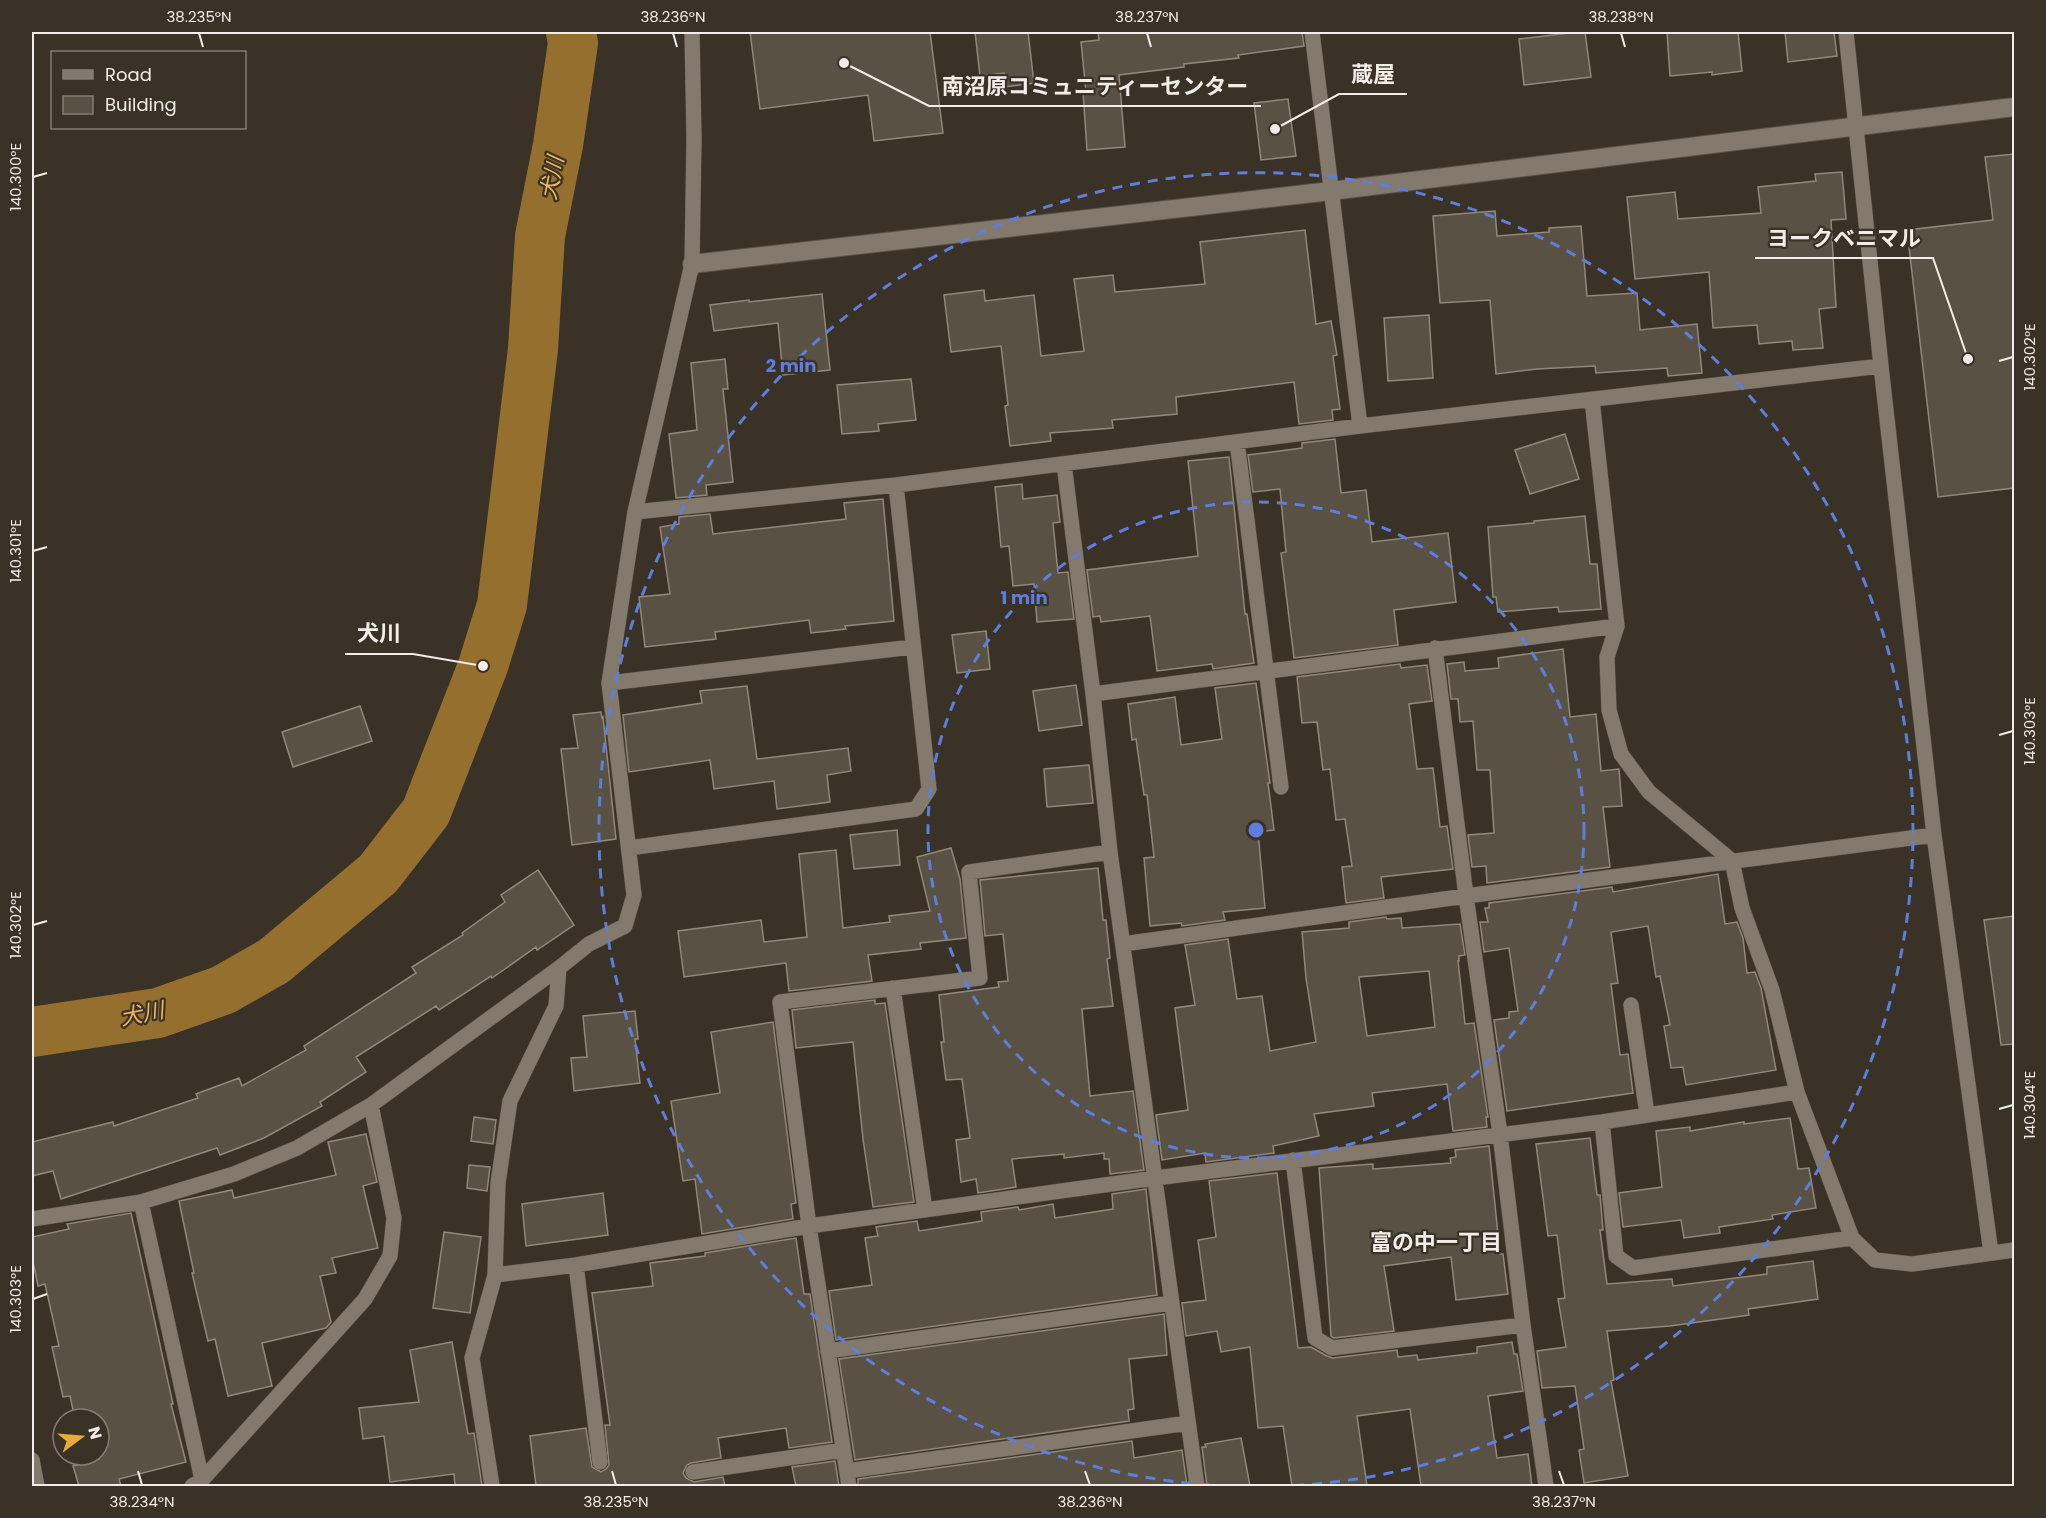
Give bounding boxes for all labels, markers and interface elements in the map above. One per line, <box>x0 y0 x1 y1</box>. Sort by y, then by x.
text: 38.235°N <box>166 6 232 27</box>
text: 38.236°N <box>640 6 706 27</box>
text: 38.237°N <box>1115 6 1179 27</box>
text: 38.238°N <box>1588 6 1654 27</box>
legend <box>51 51 246 129</box>
callout: 蔵屋 <box>1339 54 1407 94</box>
text: 蔵屋 <box>1351 59 1395 90</box>
text: Road <box>105 62 152 87</box>
callout: 南沼原コミュニティーセンター <box>929 66 1261 106</box>
text: 南沼原コミュニティーセンター <box>942 71 1248 102</box>
text: Building <box>105 92 177 117</box>
text: 140.300°E <box>5 143 26 211</box>
water label: 犬川 <box>533 151 572 203</box>
callout: ヨークベニマル <box>1755 218 1933 258</box>
text: ヨークベニマル <box>1767 223 1921 254</box>
text: 140.302°E <box>2019 323 2040 391</box>
text: 2 min <box>766 353 816 378</box>
text: 140.301°E <box>5 519 26 583</box>
text: 1 min <box>1000 585 1048 610</box>
callout: 犬川 <box>345 614 413 654</box>
text: 犬川 <box>357 618 401 649</box>
text: 140.303°E <box>2019 697 2040 765</box>
centre of rings <box>1246 820 1266 840</box>
text: 140.302°E <box>5 891 26 959</box>
water label: 犬川 <box>117 994 169 1033</box>
text: 140.304°E <box>2019 1071 2040 1139</box>
district label: 富の中一丁目 <box>1370 1227 1502 1258</box>
text: 140.303°E <box>5 1265 26 1333</box>
north arrow <box>51 1407 111 1467</box>
text: N <box>82 1424 108 1442</box>
text: 38.234°N <box>109 1491 175 1512</box>
text: 38.235°N <box>583 1491 649 1512</box>
text: 38.236°N <box>1057 1491 1123 1512</box>
text: 38.237°N <box>1532 1491 1596 1512</box>

